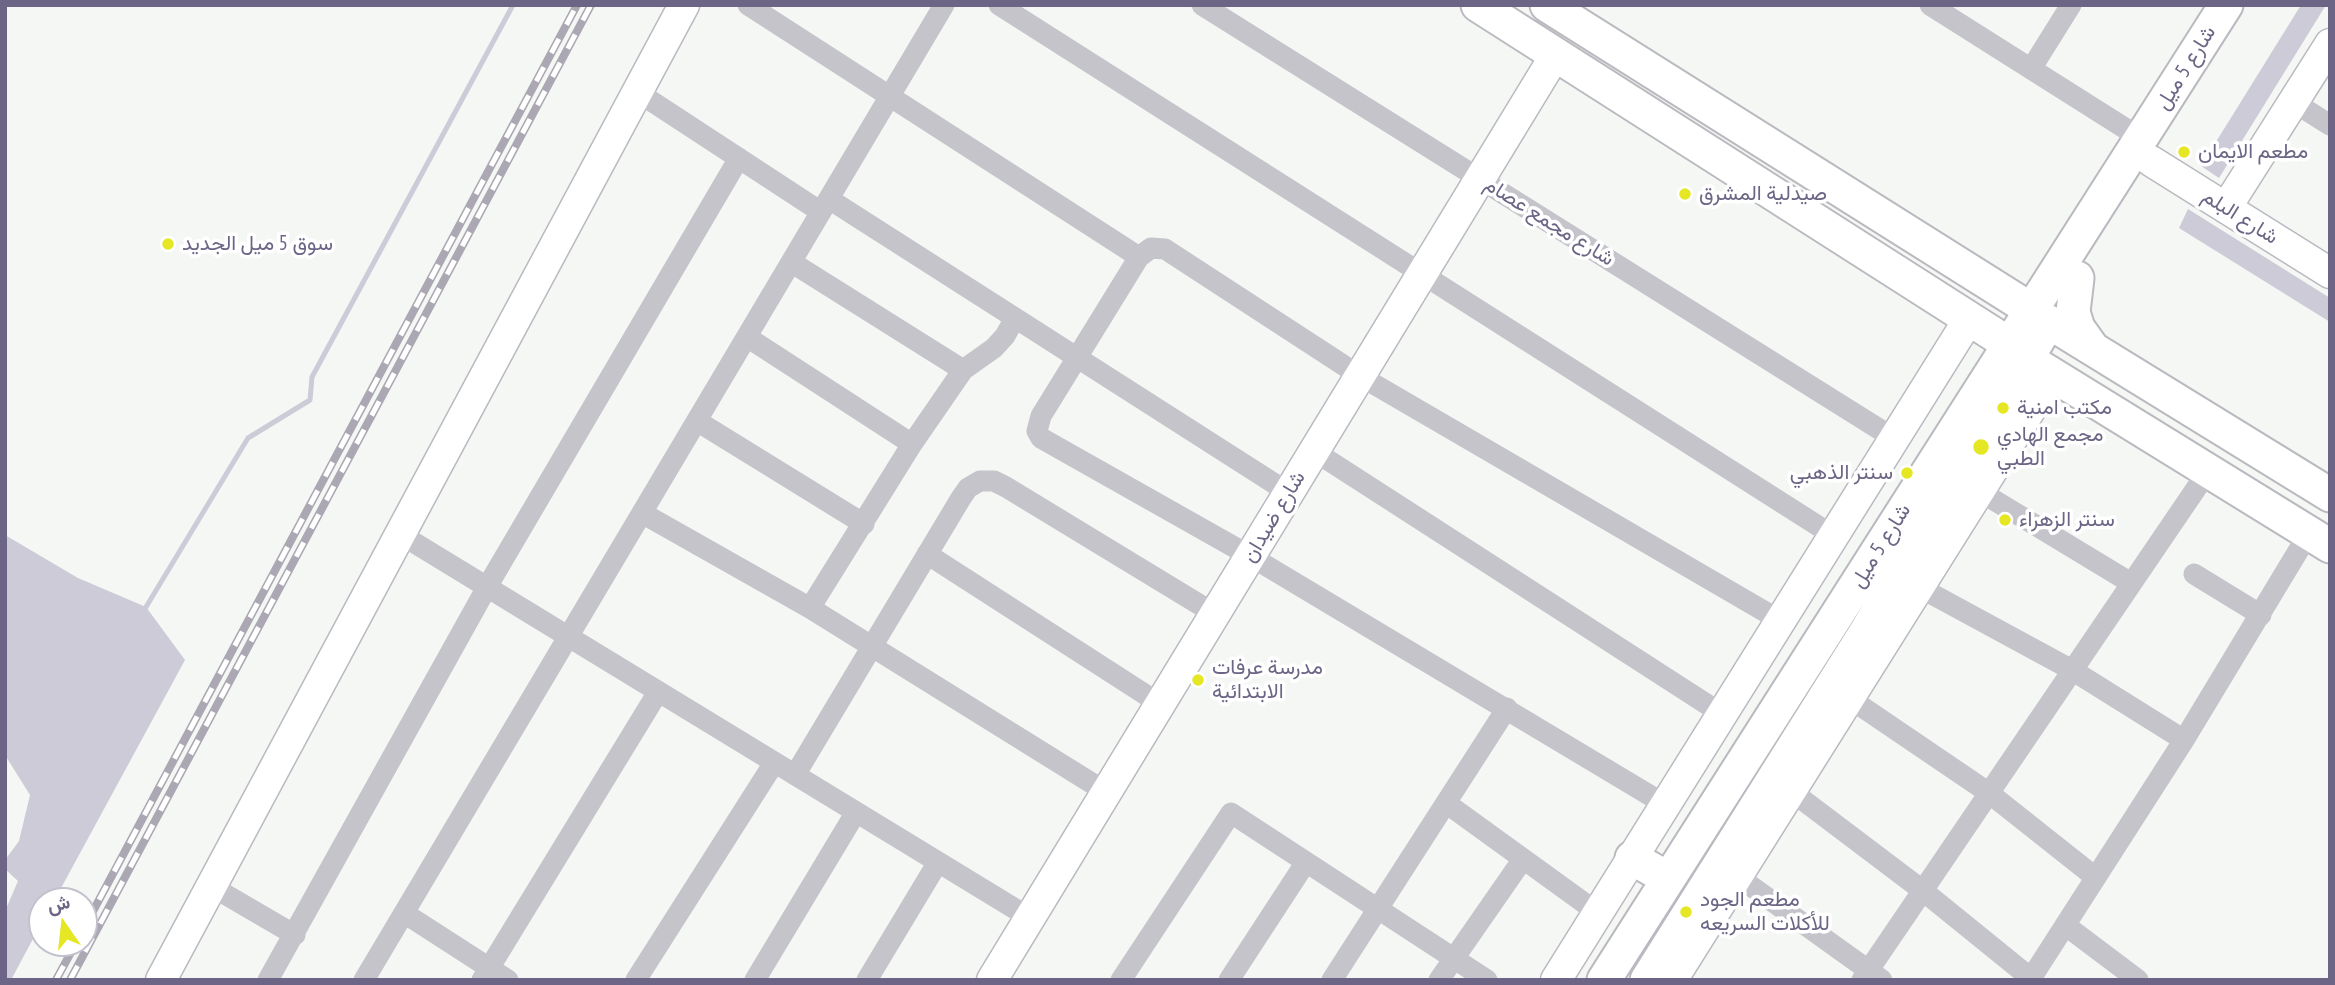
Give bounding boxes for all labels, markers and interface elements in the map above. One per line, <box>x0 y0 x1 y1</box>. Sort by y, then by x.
street label: شارع 5 ميل <box>2150 21 2222 115</box>
place label: مطعم الايمان <box>2198 139 2308 165</box>
marker: مطعم الايمان <box>2176 144 2192 160</box>
street label: شارع مجمع عصام <box>1479 172 1619 272</box>
place label: صيدلية المشرق <box>1699 181 1827 207</box>
street label: شارع البلم <box>2197 184 2283 250</box>
marker: صيدلية المشرق <box>1677 186 1693 202</box>
place label: سوق 5 ميل الجديد <box>182 231 333 257</box>
marker: سوق 5 ميل الجديد <box>160 236 176 252</box>
place label: مكتب امنية <box>2017 395 2112 421</box>
marker: مكتب امنية <box>1995 400 2011 416</box>
place label: مجمع الهادي الطبي <box>1997 422 2103 472</box>
marker: مجمع الهادي الطبي <box>1971 437 1991 457</box>
place label: سنتر الذهبي <box>1790 460 1893 486</box>
marker: سنتر الذهبي <box>1899 465 1915 481</box>
street label: شارع ضيدان <box>1237 467 1311 567</box>
street label: شارع 5 ميل <box>1845 499 1917 593</box>
place label: سنتر الزهراء <box>2019 507 2115 533</box>
marker: سنتر الزهراء <box>1997 512 2013 528</box>
place label: مدرسة عرفات الابتدائية <box>1212 655 1323 705</box>
marker: مدرسة عرفات الابتدائية <box>1190 672 1206 688</box>
north arrow <box>28 887 98 957</box>
place label: مطعم الجود للأكلات السريعه <box>1700 887 1830 937</box>
text: ش <box>44 889 72 918</box>
marker: مطعم الجود للأكلات السريعه <box>1678 904 1694 920</box>

